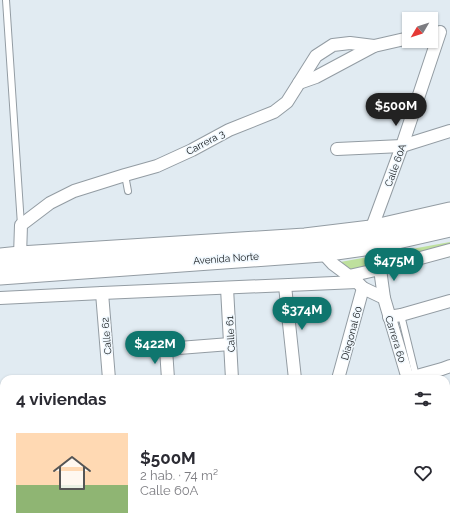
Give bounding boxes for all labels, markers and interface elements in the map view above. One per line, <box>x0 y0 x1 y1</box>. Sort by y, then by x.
north arrow <box>402 12 438 48</box>
map controls <box>402 12 438 48</box>
pin: $500M <box>368 93 424 127</box>
text: $500M <box>375 98 417 113</box>
street label: Carrera 3 <box>184 128 226 157</box>
street label: Calle 60A <box>383 142 408 188</box>
pin: $475M <box>366 248 422 282</box>
street label: Avenida Norte <box>193 251 259 266</box>
text: $475M <box>373 253 415 268</box>
pin: $374M <box>274 297 330 331</box>
text: $374M <box>282 302 322 317</box>
street label: Diagonal 60 <box>339 305 364 361</box>
street label: Carrera 60 <box>383 314 408 364</box>
street label: Calle 61 <box>224 315 237 352</box>
street label: Calle 62 <box>99 317 114 355</box>
pin: $422M <box>127 331 183 365</box>
text: $422M <box>134 336 176 351</box>
icon: filters <box>412 388 434 410</box>
text: 4 viviendas <box>16 389 106 409</box>
text: $500M <box>140 448 196 468</box>
icon: home <box>48 449 96 497</box>
icon: heart <box>412 462 434 484</box>
text: 2 hab. · 74 m² <box>140 468 218 483</box>
text: Calle 60A <box>140 483 198 498</box>

